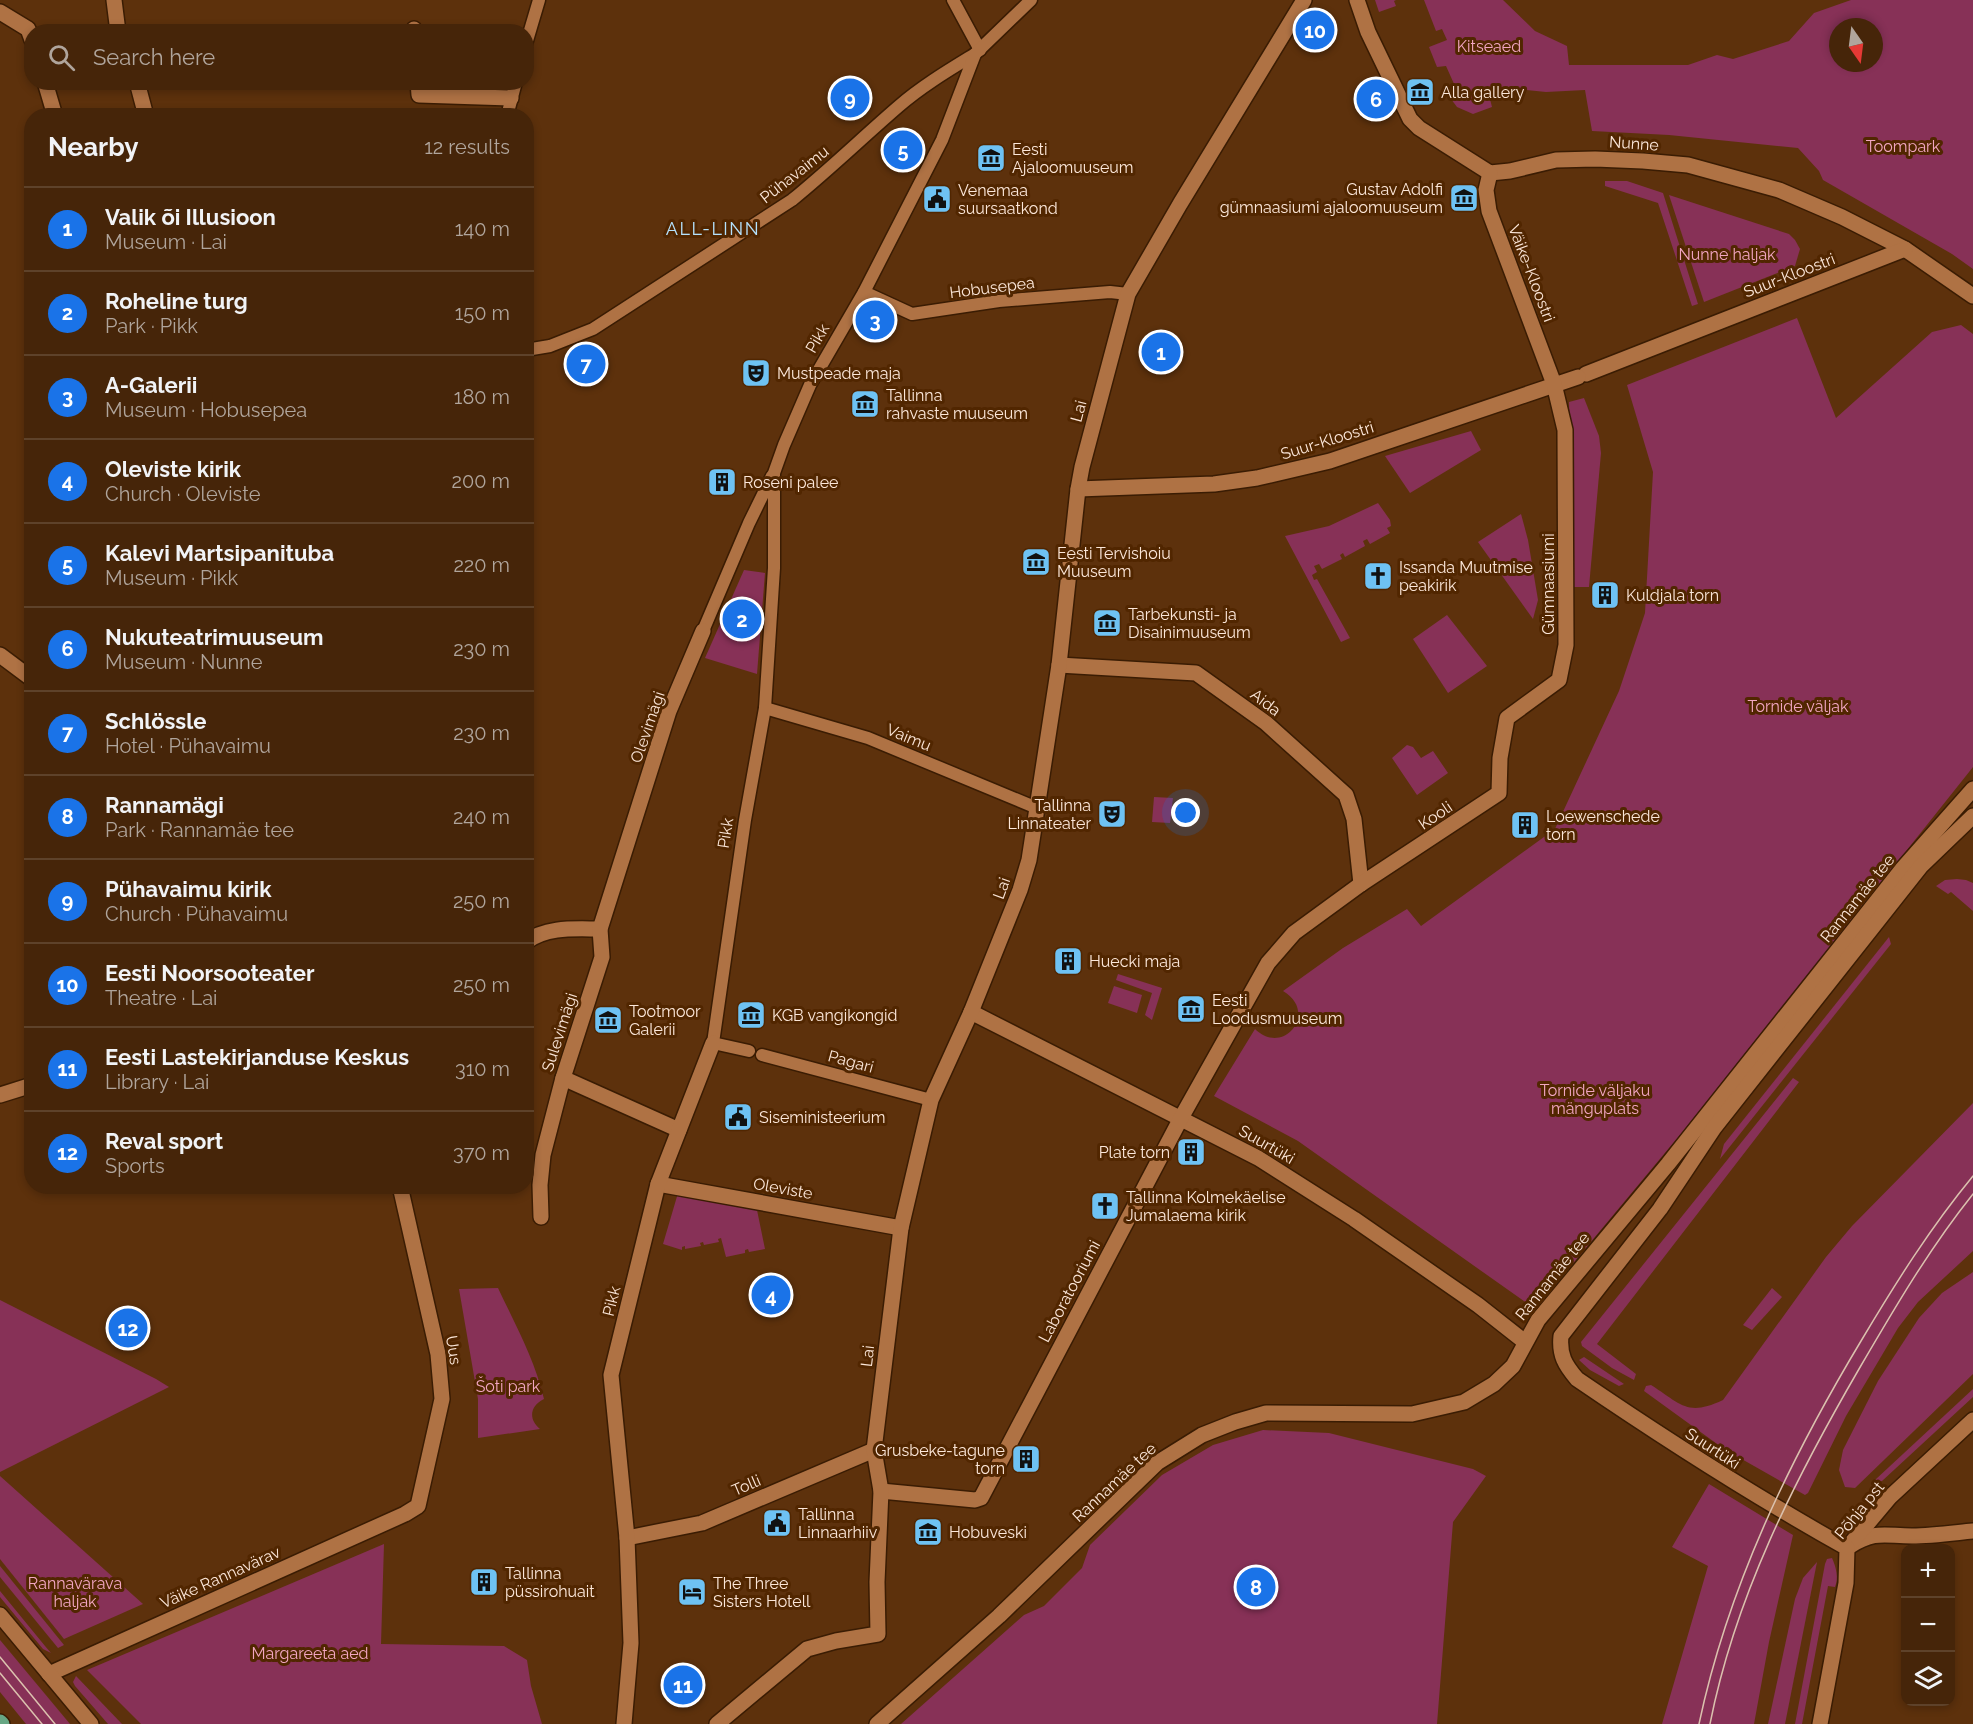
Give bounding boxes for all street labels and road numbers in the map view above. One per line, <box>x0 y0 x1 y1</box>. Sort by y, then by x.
street label: Nunne <box>1608 132 1660 155</box>
street label: Pühavaimu <box>756 142 832 207</box>
street label: Väike-Kloostri <box>1504 222 1559 324</box>
street label: Suur-Kloostri <box>1741 249 1838 302</box>
street label: Hobusepea <box>948 273 1036 302</box>
street label: Pikk <box>802 320 834 356</box>
street label: Lai <box>1067 398 1090 424</box>
street label: Suur-Kloostri <box>1278 417 1376 464</box>
street label: Gümnaasiumi <box>1539 533 1558 635</box>
street label: Aida <box>1247 685 1285 720</box>
street label: Olevimägi <box>626 689 669 765</box>
street label: Vaimu <box>884 720 934 755</box>
street label: Kooli <box>1415 797 1456 834</box>
street label: Pikk <box>714 816 737 850</box>
street label: Rannamäe tee <box>1816 851 1899 946</box>
street label: Lai <box>989 875 1014 902</box>
street label: Sulevimägi <box>538 990 581 1074</box>
street label: Pagari <box>826 1046 876 1077</box>
street label: Suurtüki <box>1236 1121 1298 1168</box>
street label: Oleviste <box>752 1174 814 1203</box>
street label: Rannamäe tee <box>1511 1229 1594 1324</box>
street label: Laboratooriumi <box>1035 1237 1104 1345</box>
street label: Pikk <box>599 1284 625 1318</box>
street label: Uus <box>442 1334 465 1366</box>
street label: Lai <box>857 1344 878 1368</box>
street label: Suurtüki <box>1682 1424 1744 1473</box>
street label: Rannamäe tee <box>1069 1439 1160 1526</box>
street label: Tolli <box>729 1471 764 1500</box>
street label: Põhja pst <box>1831 1477 1889 1543</box>
street label: Väike Rannavärav <box>157 1542 284 1612</box>

